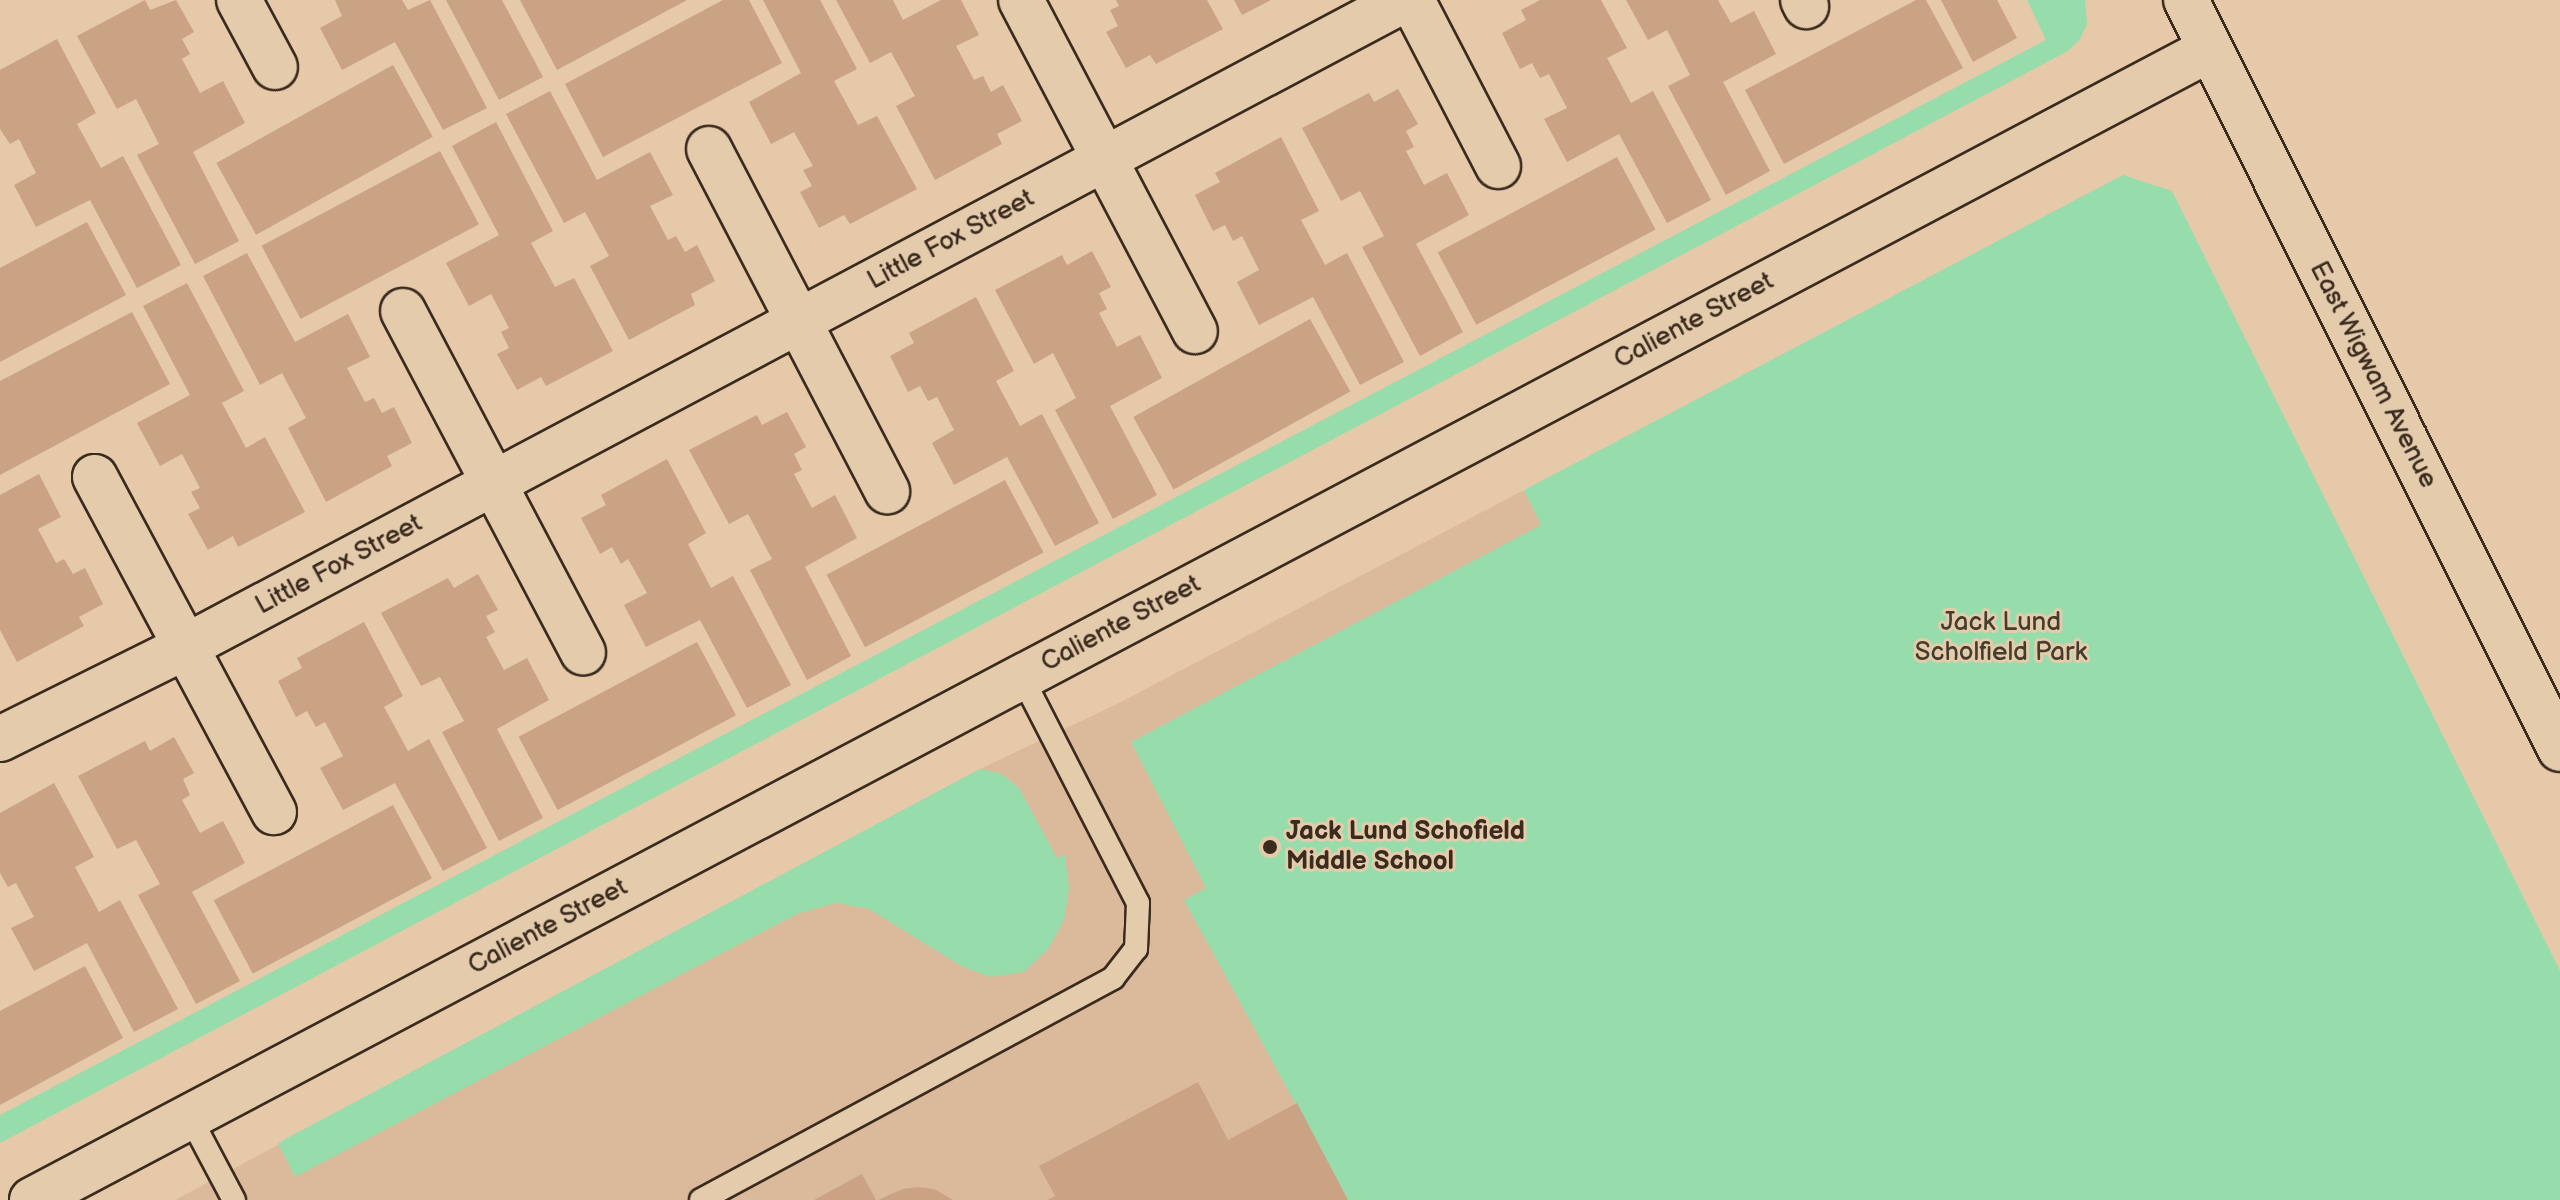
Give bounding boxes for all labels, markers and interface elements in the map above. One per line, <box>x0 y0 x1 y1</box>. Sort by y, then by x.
street label: Little Fox Street <box>862 183 1040 297</box>
street label: East Wigwam Avenue <box>2302 256 2444 494</box>
street label: Caliente Street <box>1609 266 1779 376</box>
street label: Little Fox Street <box>250 508 428 622</box>
street label: Caliente Street <box>1036 569 1206 679</box>
park label: Jack Lund Scholfield Park <box>1915 607 2087 668</box>
place label: Jack Lund Schofield Middle School <box>1286 816 1525 878</box>
marker: Jack Lund Schofield Middle School <box>1261 838 1279 856</box>
street label: Caliente Street <box>463 872 633 982</box>

